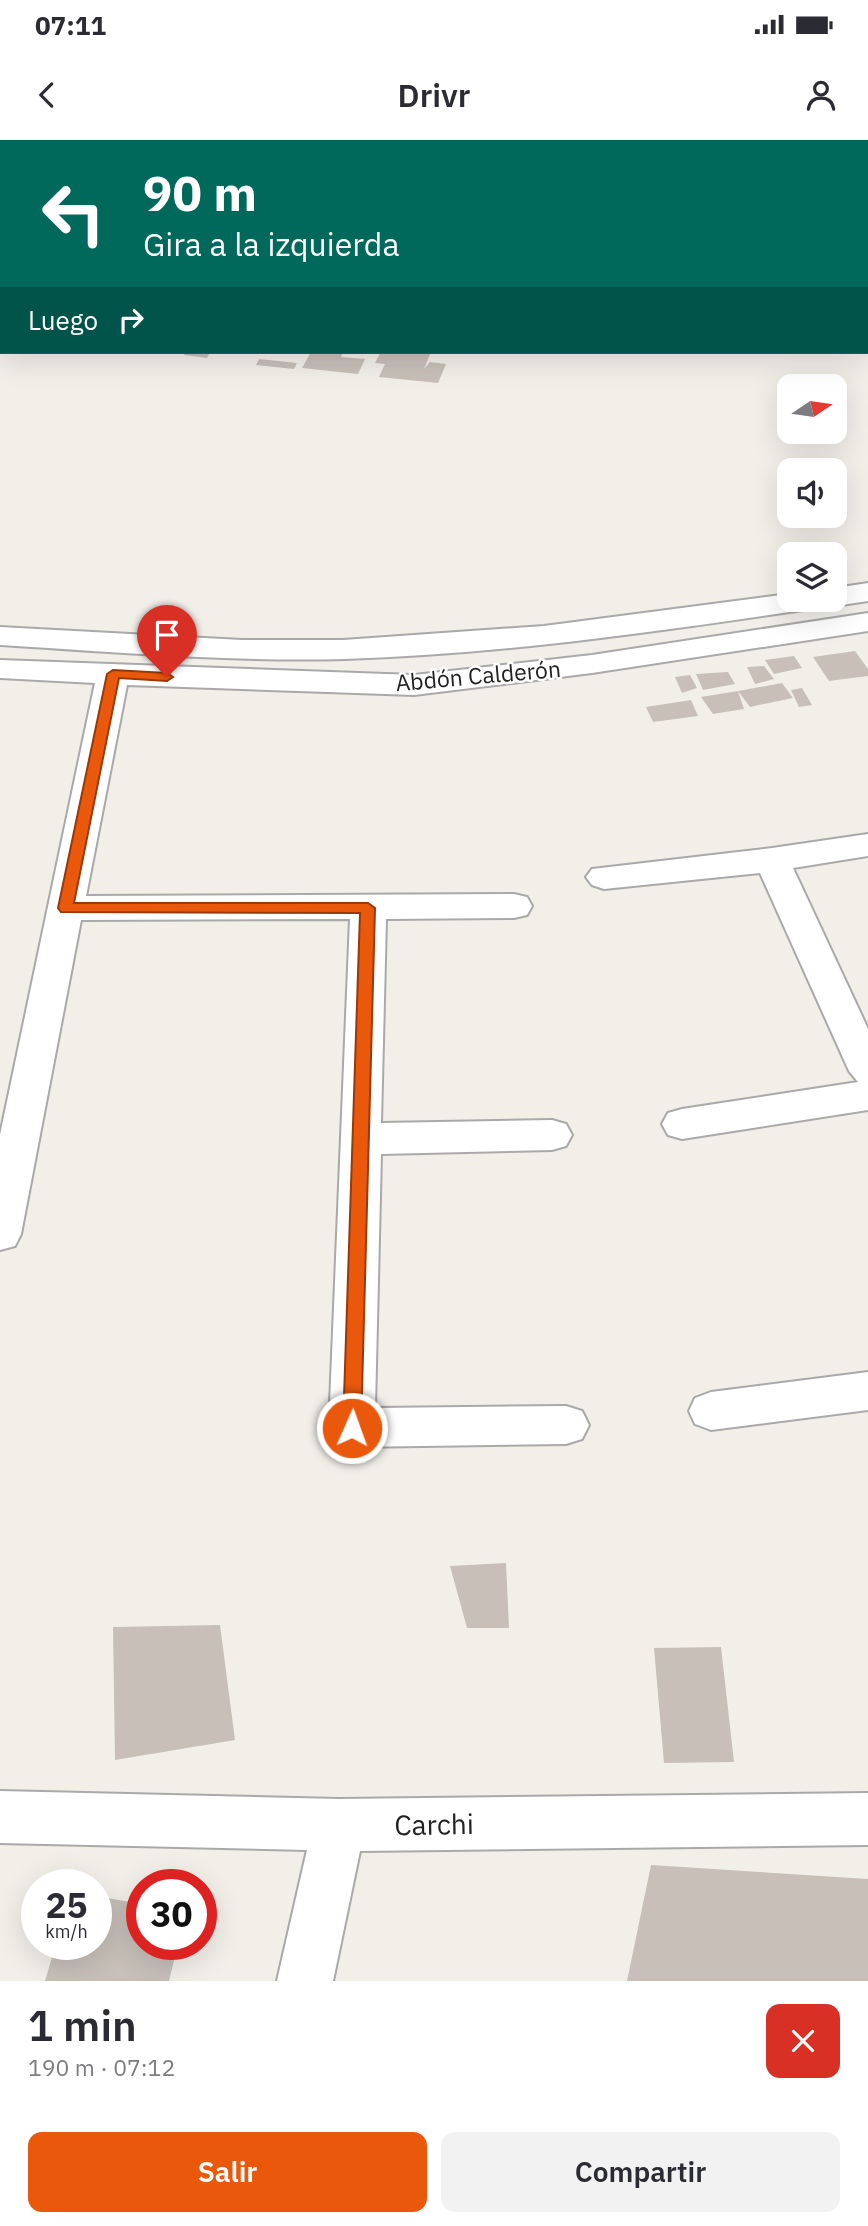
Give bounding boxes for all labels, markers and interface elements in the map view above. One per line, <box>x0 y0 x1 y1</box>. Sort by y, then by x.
text: 07:11 <box>35 8 106 42</box>
text: Drivr <box>398 74 470 116</box>
icon: back <box>28 76 66 114</box>
icon: person <box>802 76 840 114</box>
text: 90 m <box>143 161 257 224</box>
icon: left <box>28 168 119 259</box>
text: Gira a la izquierda <box>143 223 400 265</box>
icon: right <box>112 301 150 339</box>
text: Luego <box>28 303 98 337</box>
north arrow <box>777 374 847 444</box>
map controls <box>777 374 847 612</box>
button: sound <box>777 458 847 528</box>
button: layers <box>777 542 847 612</box>
pin <box>137 605 197 677</box>
icon: arrive <box>148 616 186 654</box>
street label: Abdón Calderón <box>394 653 562 697</box>
position arrow <box>315 1391 389 1465</box>
street label: Carchi <box>394 1805 474 1843</box>
speed limit sign: 30 <box>126 1869 217 1960</box>
text: 25 <box>45 1882 88 1928</box>
text: km/h <box>45 1920 88 1943</box>
text: 1 min <box>28 1998 137 2053</box>
button: close <box>766 2004 840 2078</box>
text: 190 m · 07:12 <box>28 2052 175 2082</box>
button: Salir <box>28 2132 427 2212</box>
button: Compartir <box>441 2132 840 2212</box>

